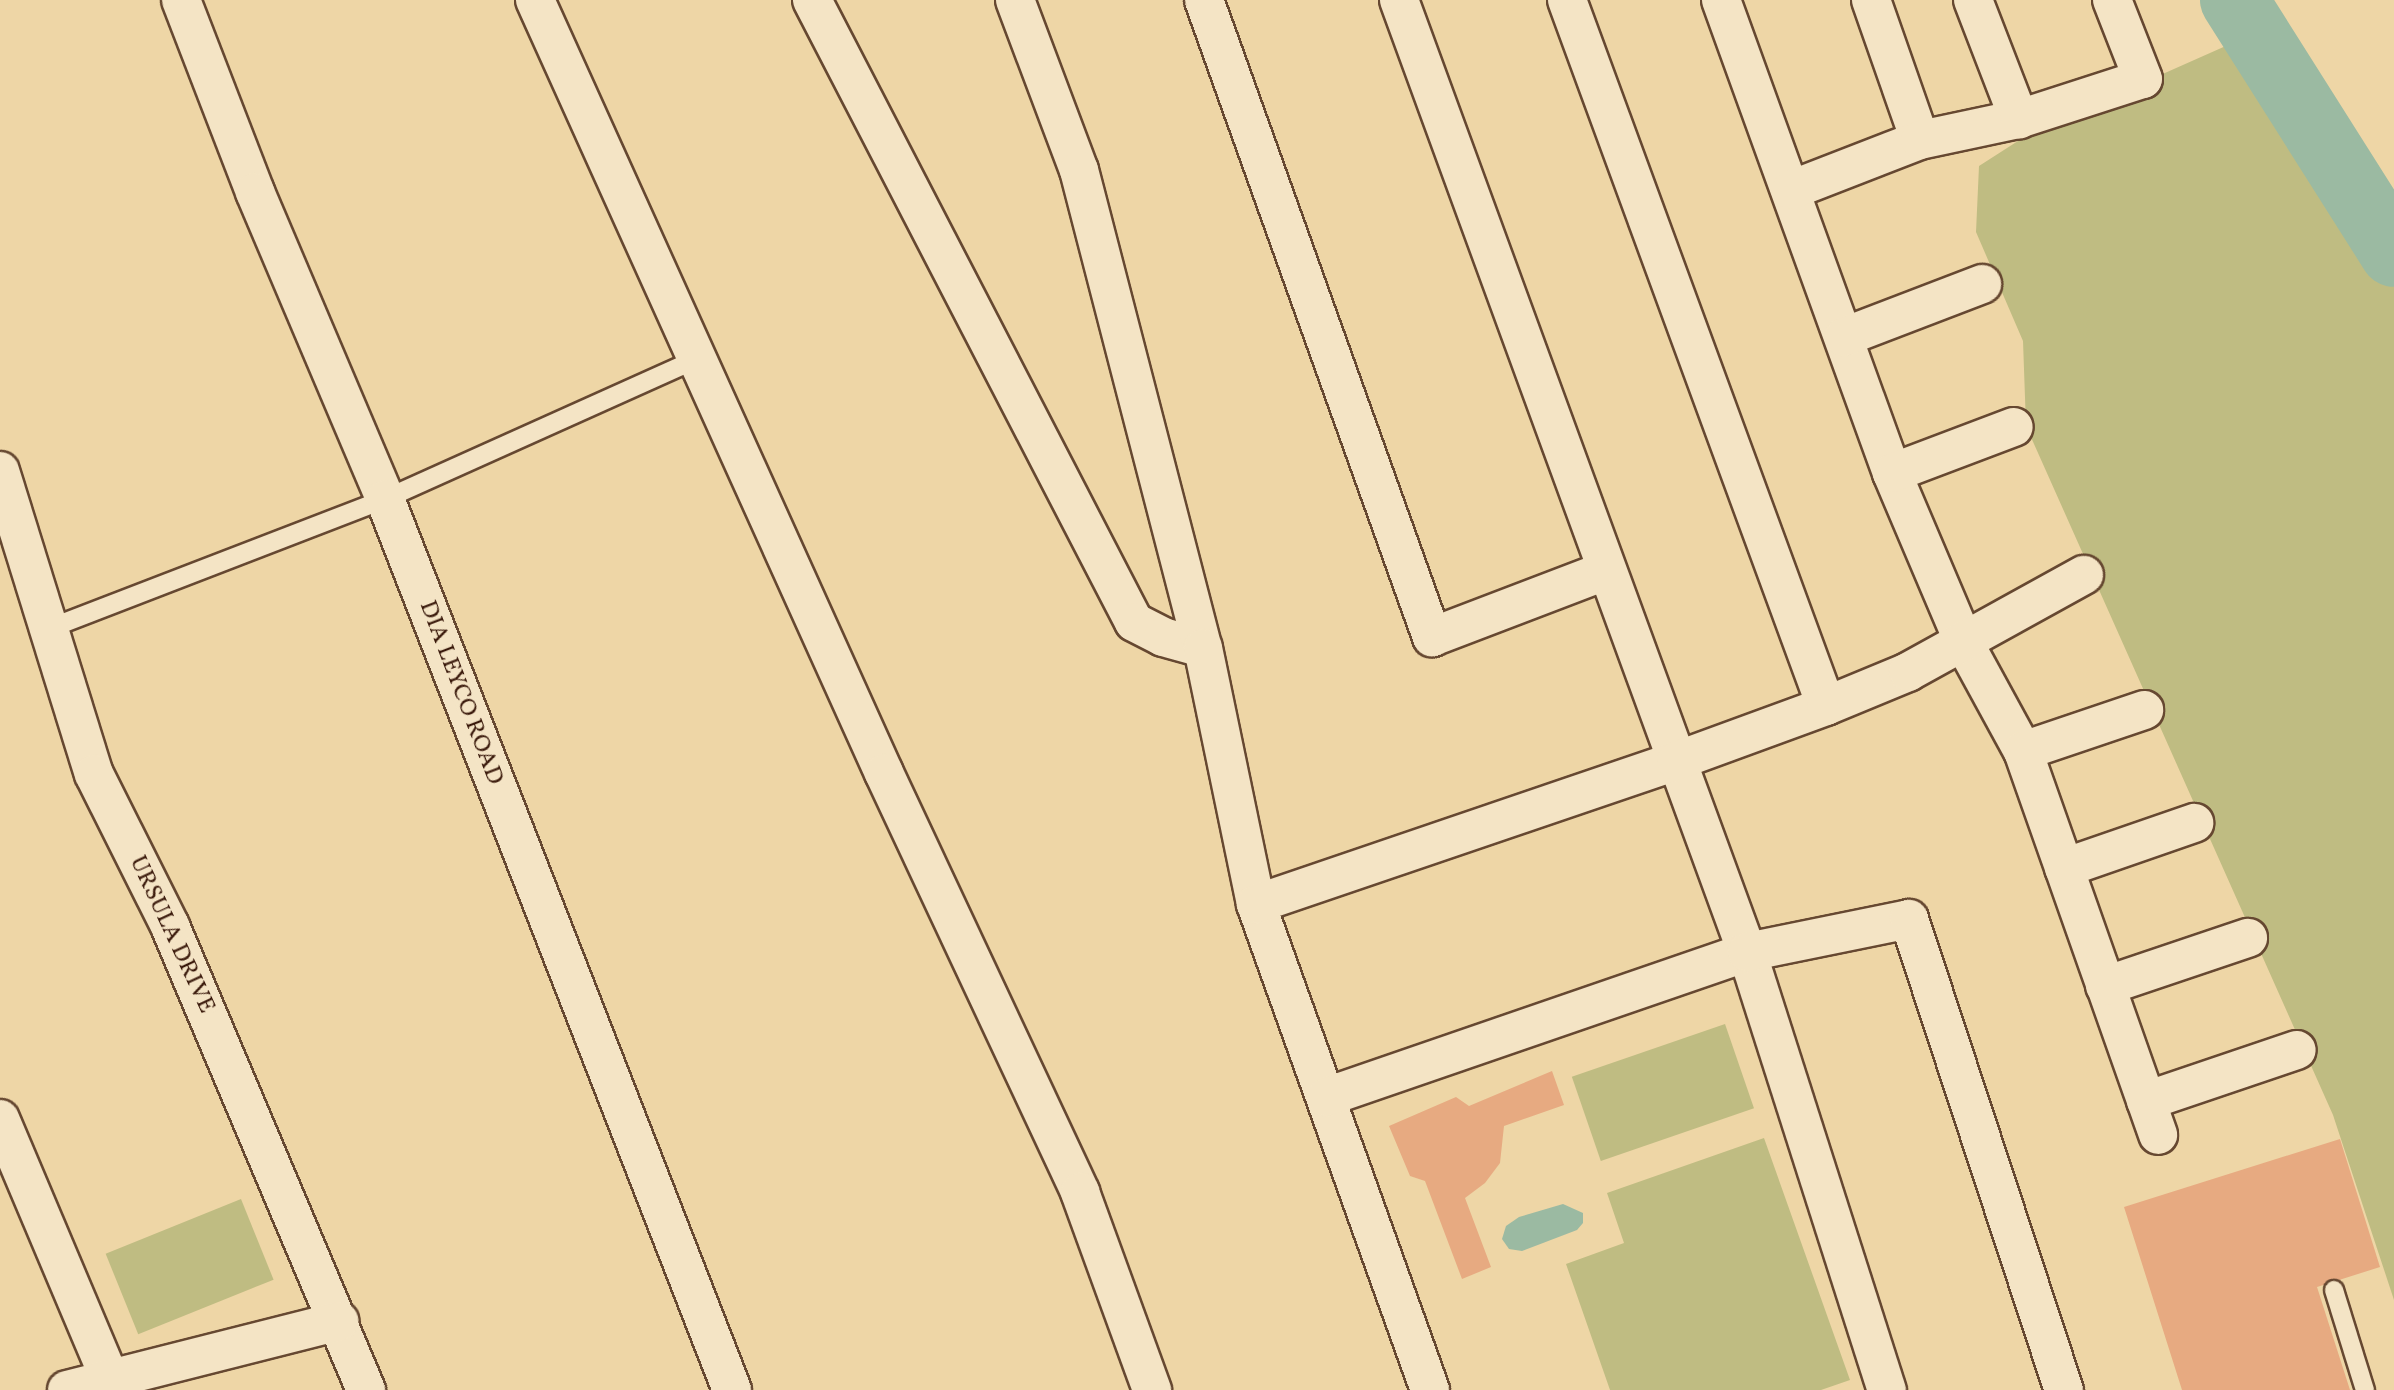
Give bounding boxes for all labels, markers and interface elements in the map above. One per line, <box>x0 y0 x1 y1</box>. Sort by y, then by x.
street label: DIA LEYCO ROAD <box>412 597 508 789</box>
street label: URSULA DRIVE <box>122 852 220 1018</box>

